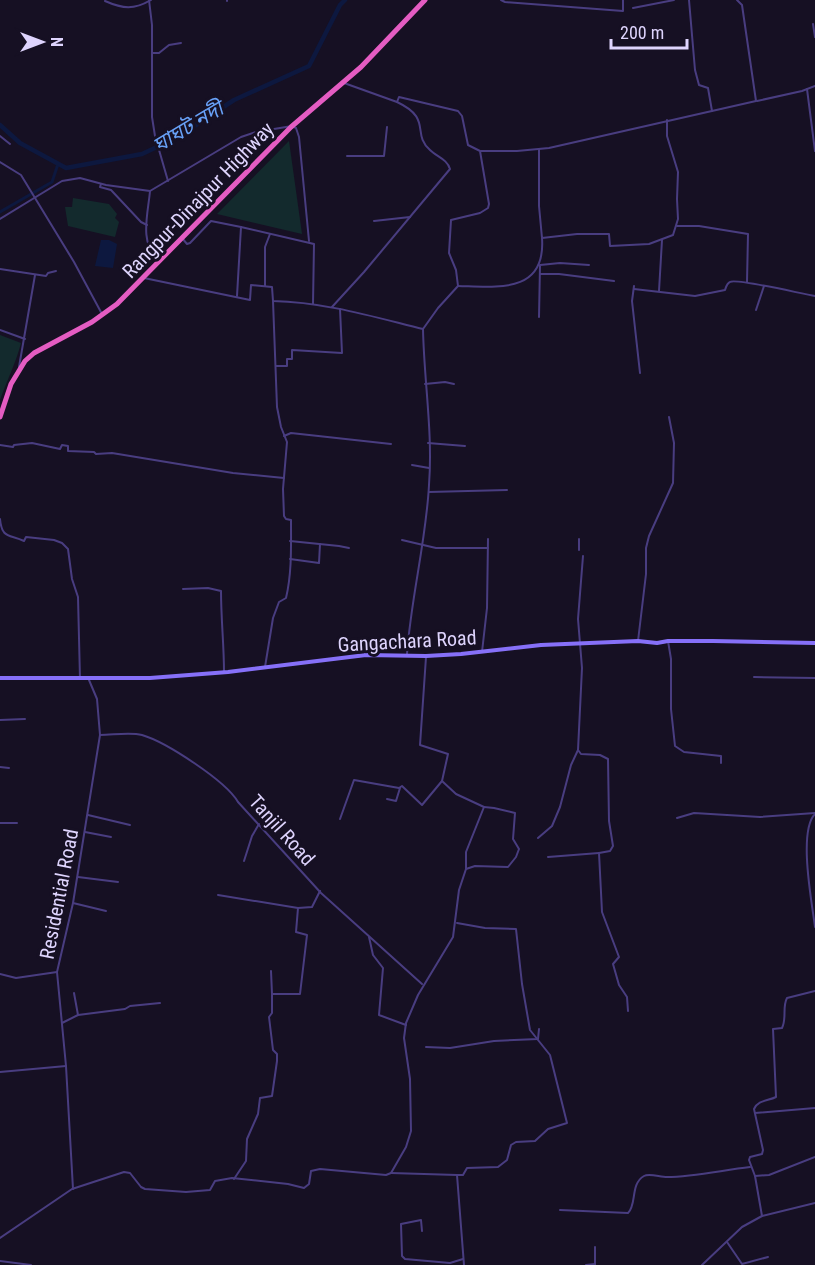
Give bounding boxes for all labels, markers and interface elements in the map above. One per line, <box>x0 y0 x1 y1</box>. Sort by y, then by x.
north arrow <box>12 12 72 72</box>
scale bar <box>611 12 688 50</box>
text: 200 m <box>620 22 664 43</box>
text: N <box>47 37 66 47</box>
water label: ঘাঘট নদী <box>148 94 231 157</box>
street label: Rangpur-Dinajpur Highway <box>117 117 279 283</box>
street label: Gangachara Road <box>337 625 477 657</box>
street label: Tanjil Road <box>244 790 320 870</box>
street label: Residential Road <box>35 827 83 961</box>

